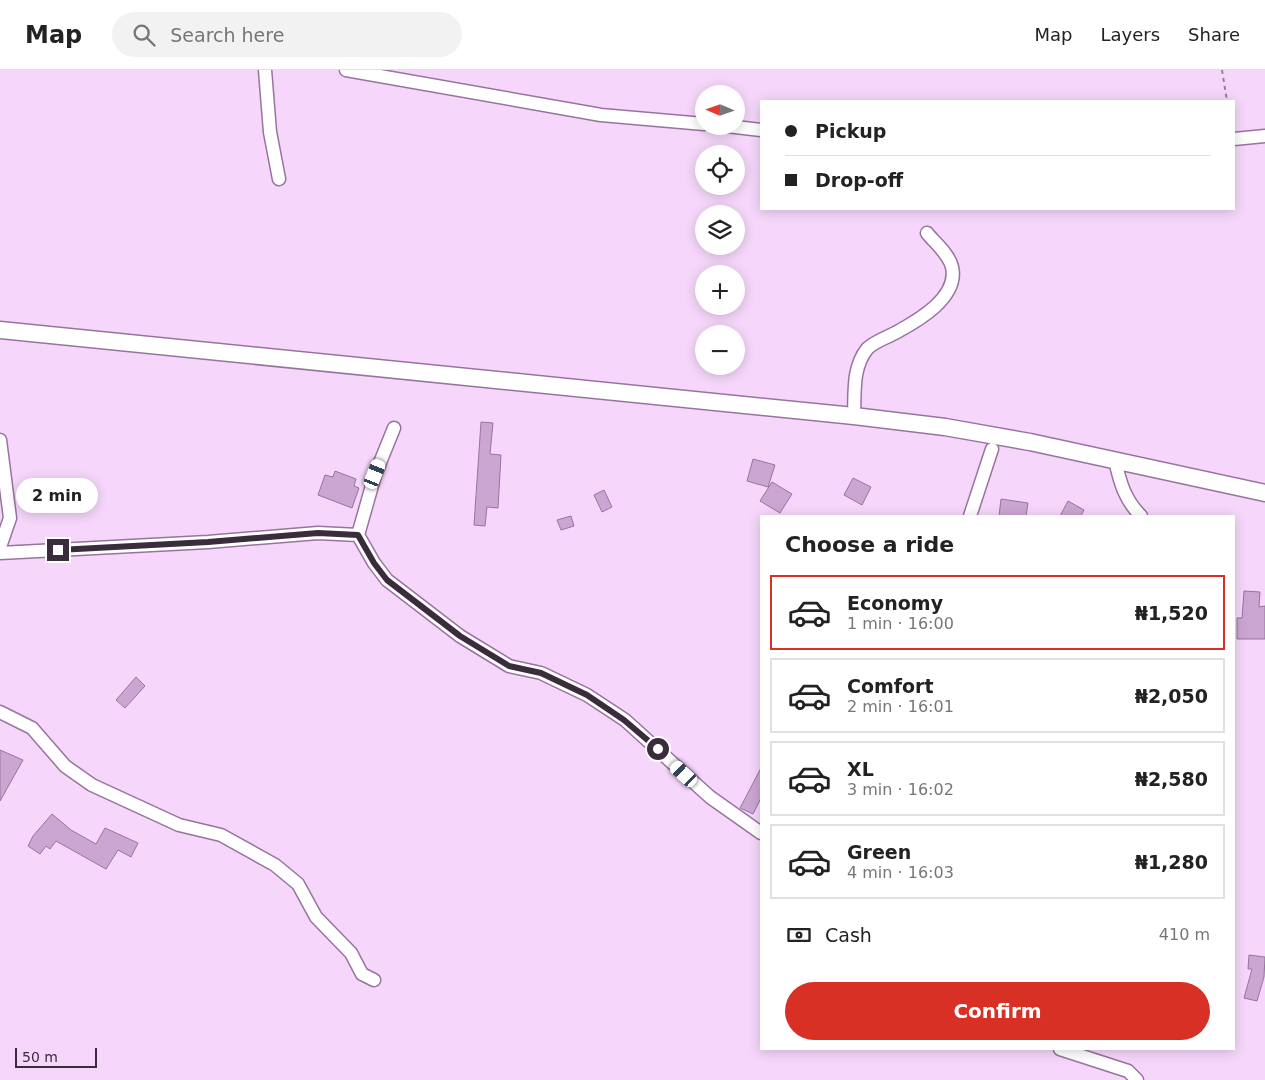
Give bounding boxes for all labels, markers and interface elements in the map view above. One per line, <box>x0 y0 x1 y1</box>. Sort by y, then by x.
search box <box>112 12 462 57</box>
text: Map <box>25 21 82 49</box>
icon: search <box>130 21 158 49</box>
text: Search here <box>170 24 284 46</box>
text: Map <box>1034 24 1072 45</box>
text: Layers <box>1100 24 1160 45</box>
text: Share <box>1188 24 1240 45</box>
north arrow <box>695 85 745 135</box>
map controls <box>695 85 745 375</box>
text: Pickup <box>815 120 886 142</box>
button: locate <box>695 145 745 195</box>
text: Drop-off <box>815 169 903 191</box>
button: layers <box>695 205 745 255</box>
button: + <box>695 265 745 315</box>
button: − <box>695 325 745 375</box>
car <box>362 457 387 491</box>
callout: 2 min <box>17 478 99 512</box>
text: 2 min <box>32 486 82 505</box>
text: Choose a ride <box>785 532 954 557</box>
route end <box>47 539 69 561</box>
icon: car <box>787 590 832 635</box>
text: Economy <box>847 592 943 614</box>
text: ₦1,520 <box>1135 602 1208 624</box>
text: 1 min · 16:00 <box>847 614 954 633</box>
icon: car <box>787 673 832 718</box>
text: Comfort <box>847 675 934 697</box>
text: ₦2,050 <box>1135 685 1208 707</box>
text: 2 min · 16:01 <box>847 697 954 716</box>
route start <box>647 738 669 760</box>
icon: car <box>787 756 832 801</box>
car <box>667 758 700 790</box>
text: XL <box>847 758 874 780</box>
text: ₦2,580 <box>1135 768 1208 790</box>
text: 3 min · 16:02 <box>847 780 954 799</box>
icon: car <box>787 839 832 884</box>
text: Green <box>847 841 911 863</box>
text: ₦1,280 <box>1135 851 1208 873</box>
text: 4 min · 16:03 <box>847 863 954 882</box>
icon: cash <box>785 921 813 949</box>
text: Cash <box>825 924 872 946</box>
text: 410 m <box>1159 925 1210 944</box>
button: Confirm <box>785 982 1210 1040</box>
scale bar <box>15 1045 98 1068</box>
text: 50 m <box>22 1049 58 1065</box>

